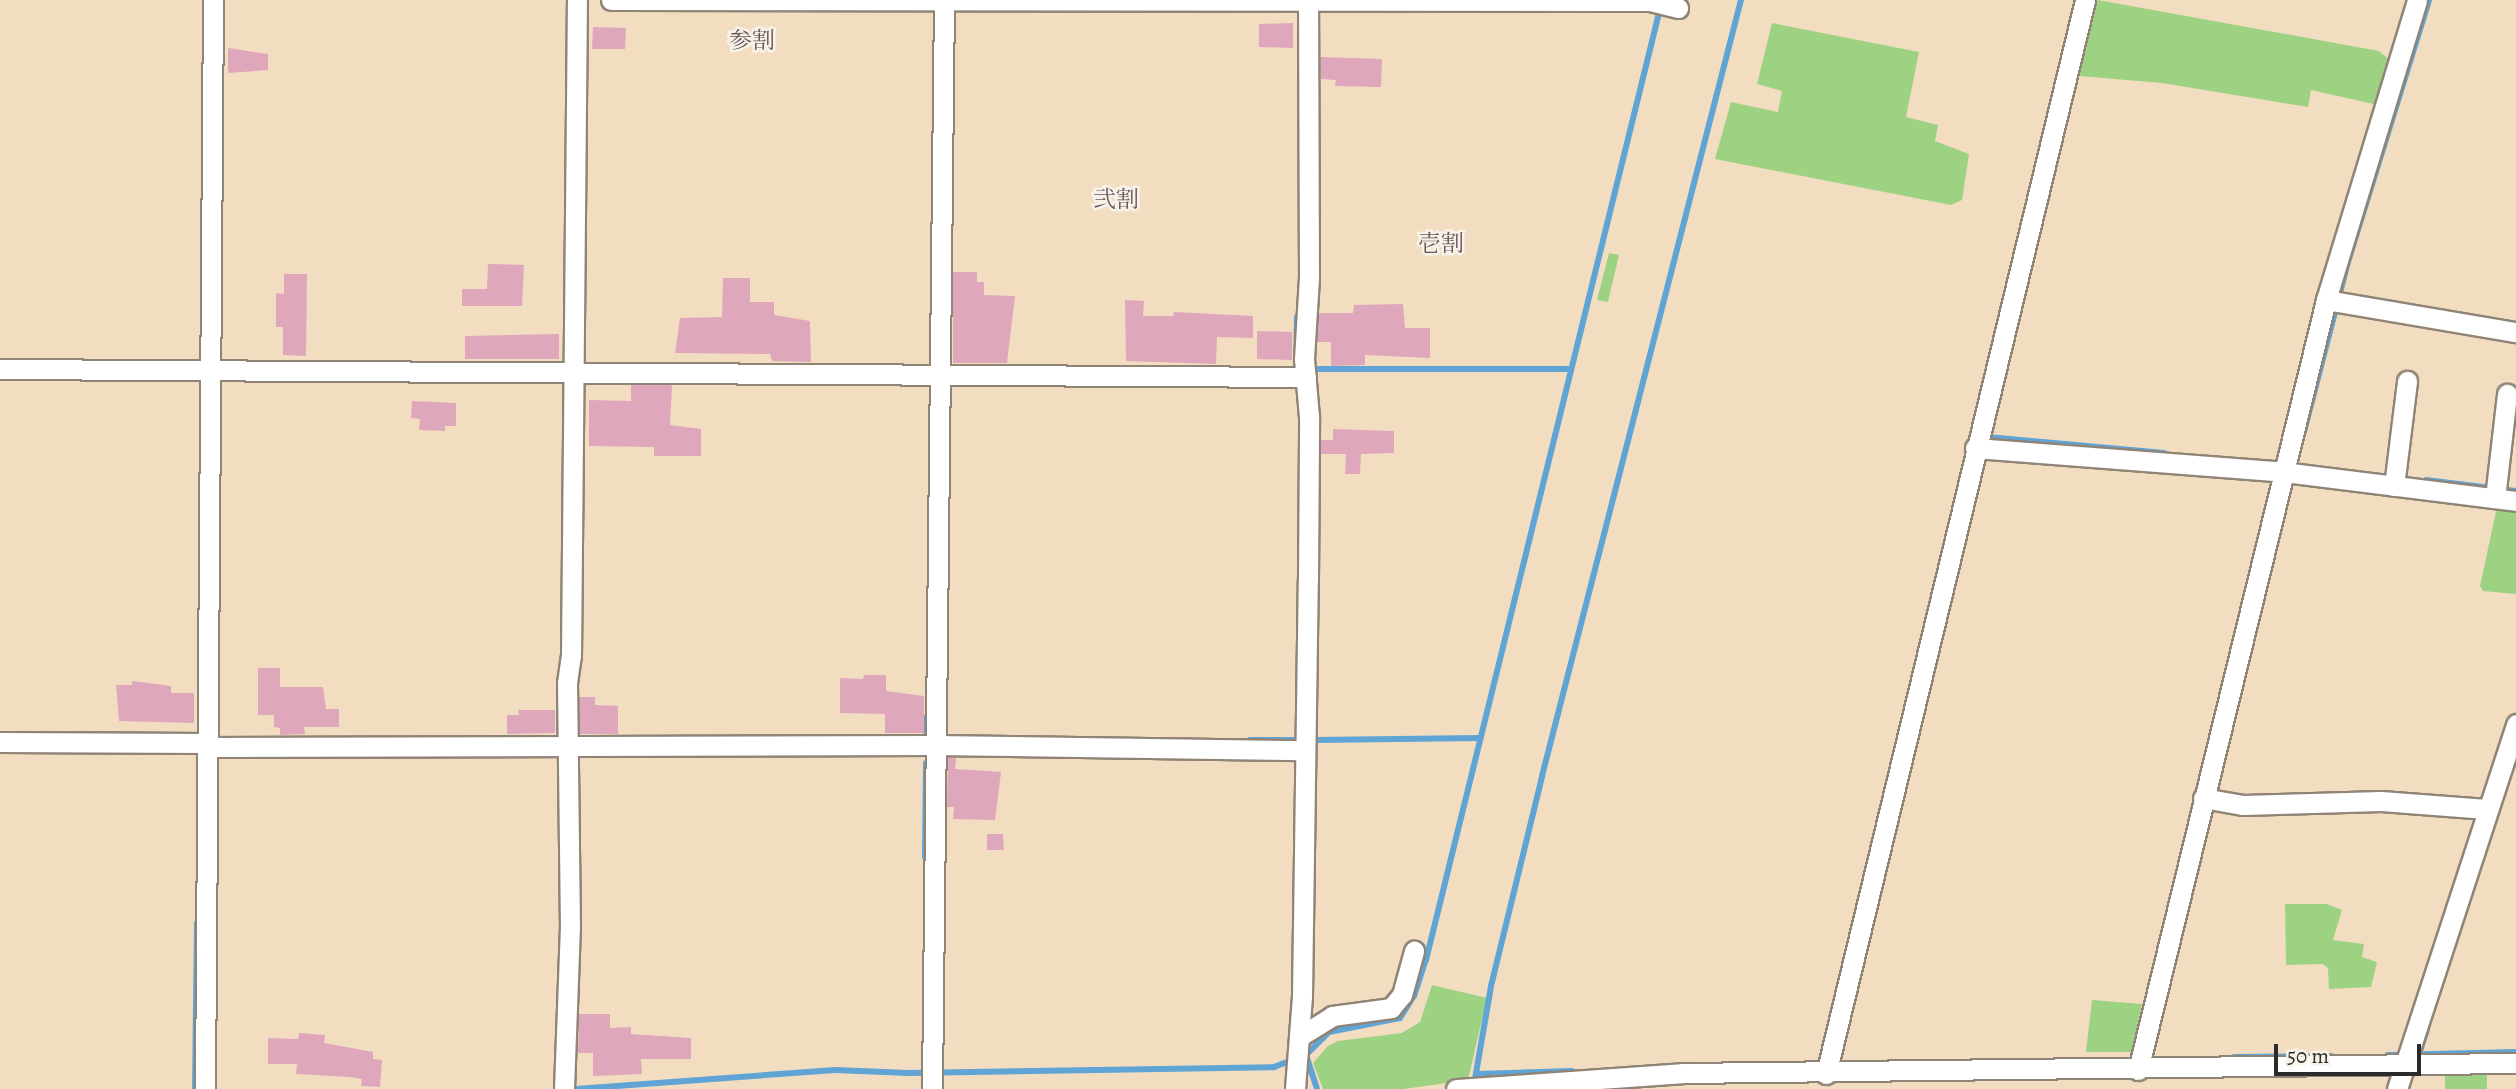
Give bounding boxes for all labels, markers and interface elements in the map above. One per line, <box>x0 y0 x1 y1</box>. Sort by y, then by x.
district label: 参割 <box>729 27 775 55</box>
district label: 弐割 <box>1093 186 1139 214</box>
district label: 壱割 <box>1418 230 1464 258</box>
scale bar <box>2278 1030 2425 1074</box>
text: 50 m <box>2287 1042 2329 1070</box>

